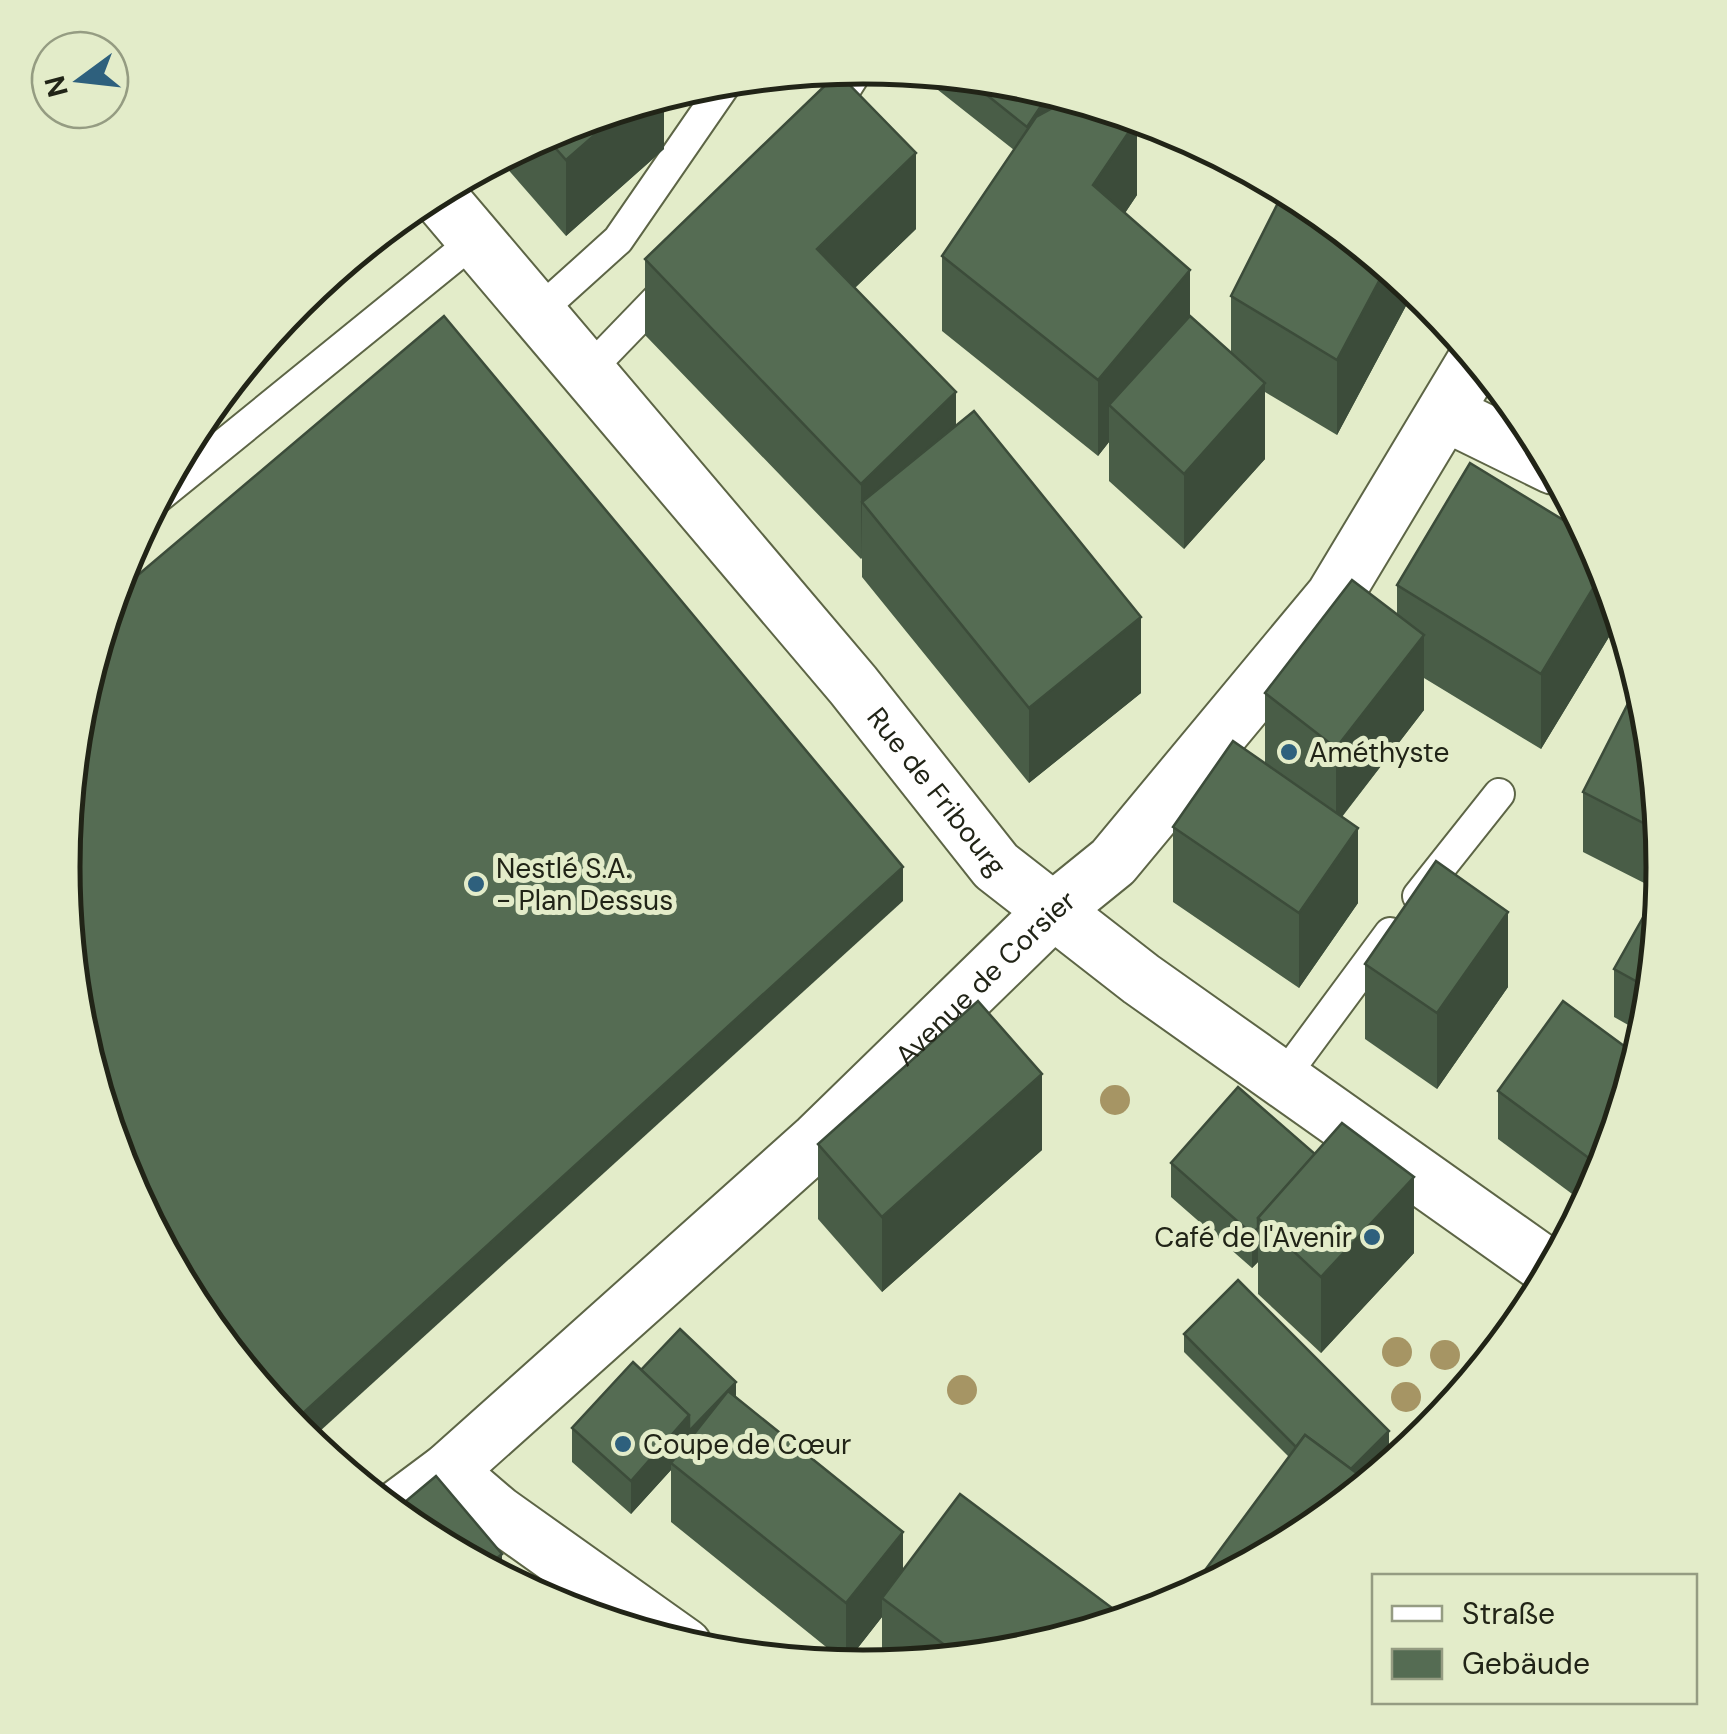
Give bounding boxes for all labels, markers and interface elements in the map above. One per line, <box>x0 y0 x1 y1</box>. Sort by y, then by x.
north arrow <box>30 30 130 130</box>
text: N <box>36 72 77 101</box>
street label: Rue de Fribourg <box>859 700 1015 883</box>
place label: Améthyste <box>1309 734 1449 771</box>
marker: Améthyste <box>1278 741 1300 763</box>
place label: Nestlé S.A. - Plan Dessus <box>496 850 673 919</box>
marker: Nestlé S.A. - Plan Dessus <box>465 873 487 895</box>
street label: Avenue de Corsier <box>887 882 1083 1074</box>
place label: Café de l'Avenir <box>1154 1219 1352 1256</box>
marker: Café de l'Avenir <box>1361 1226 1383 1248</box>
place label: Coupe de Cœur <box>643 1426 851 1463</box>
marker: Coupe de Cœur <box>612 1433 634 1455</box>
legend <box>1372 1574 1697 1704</box>
text: Straße <box>1462 1594 1555 1633</box>
text: Gebäude <box>1462 1644 1590 1683</box>

